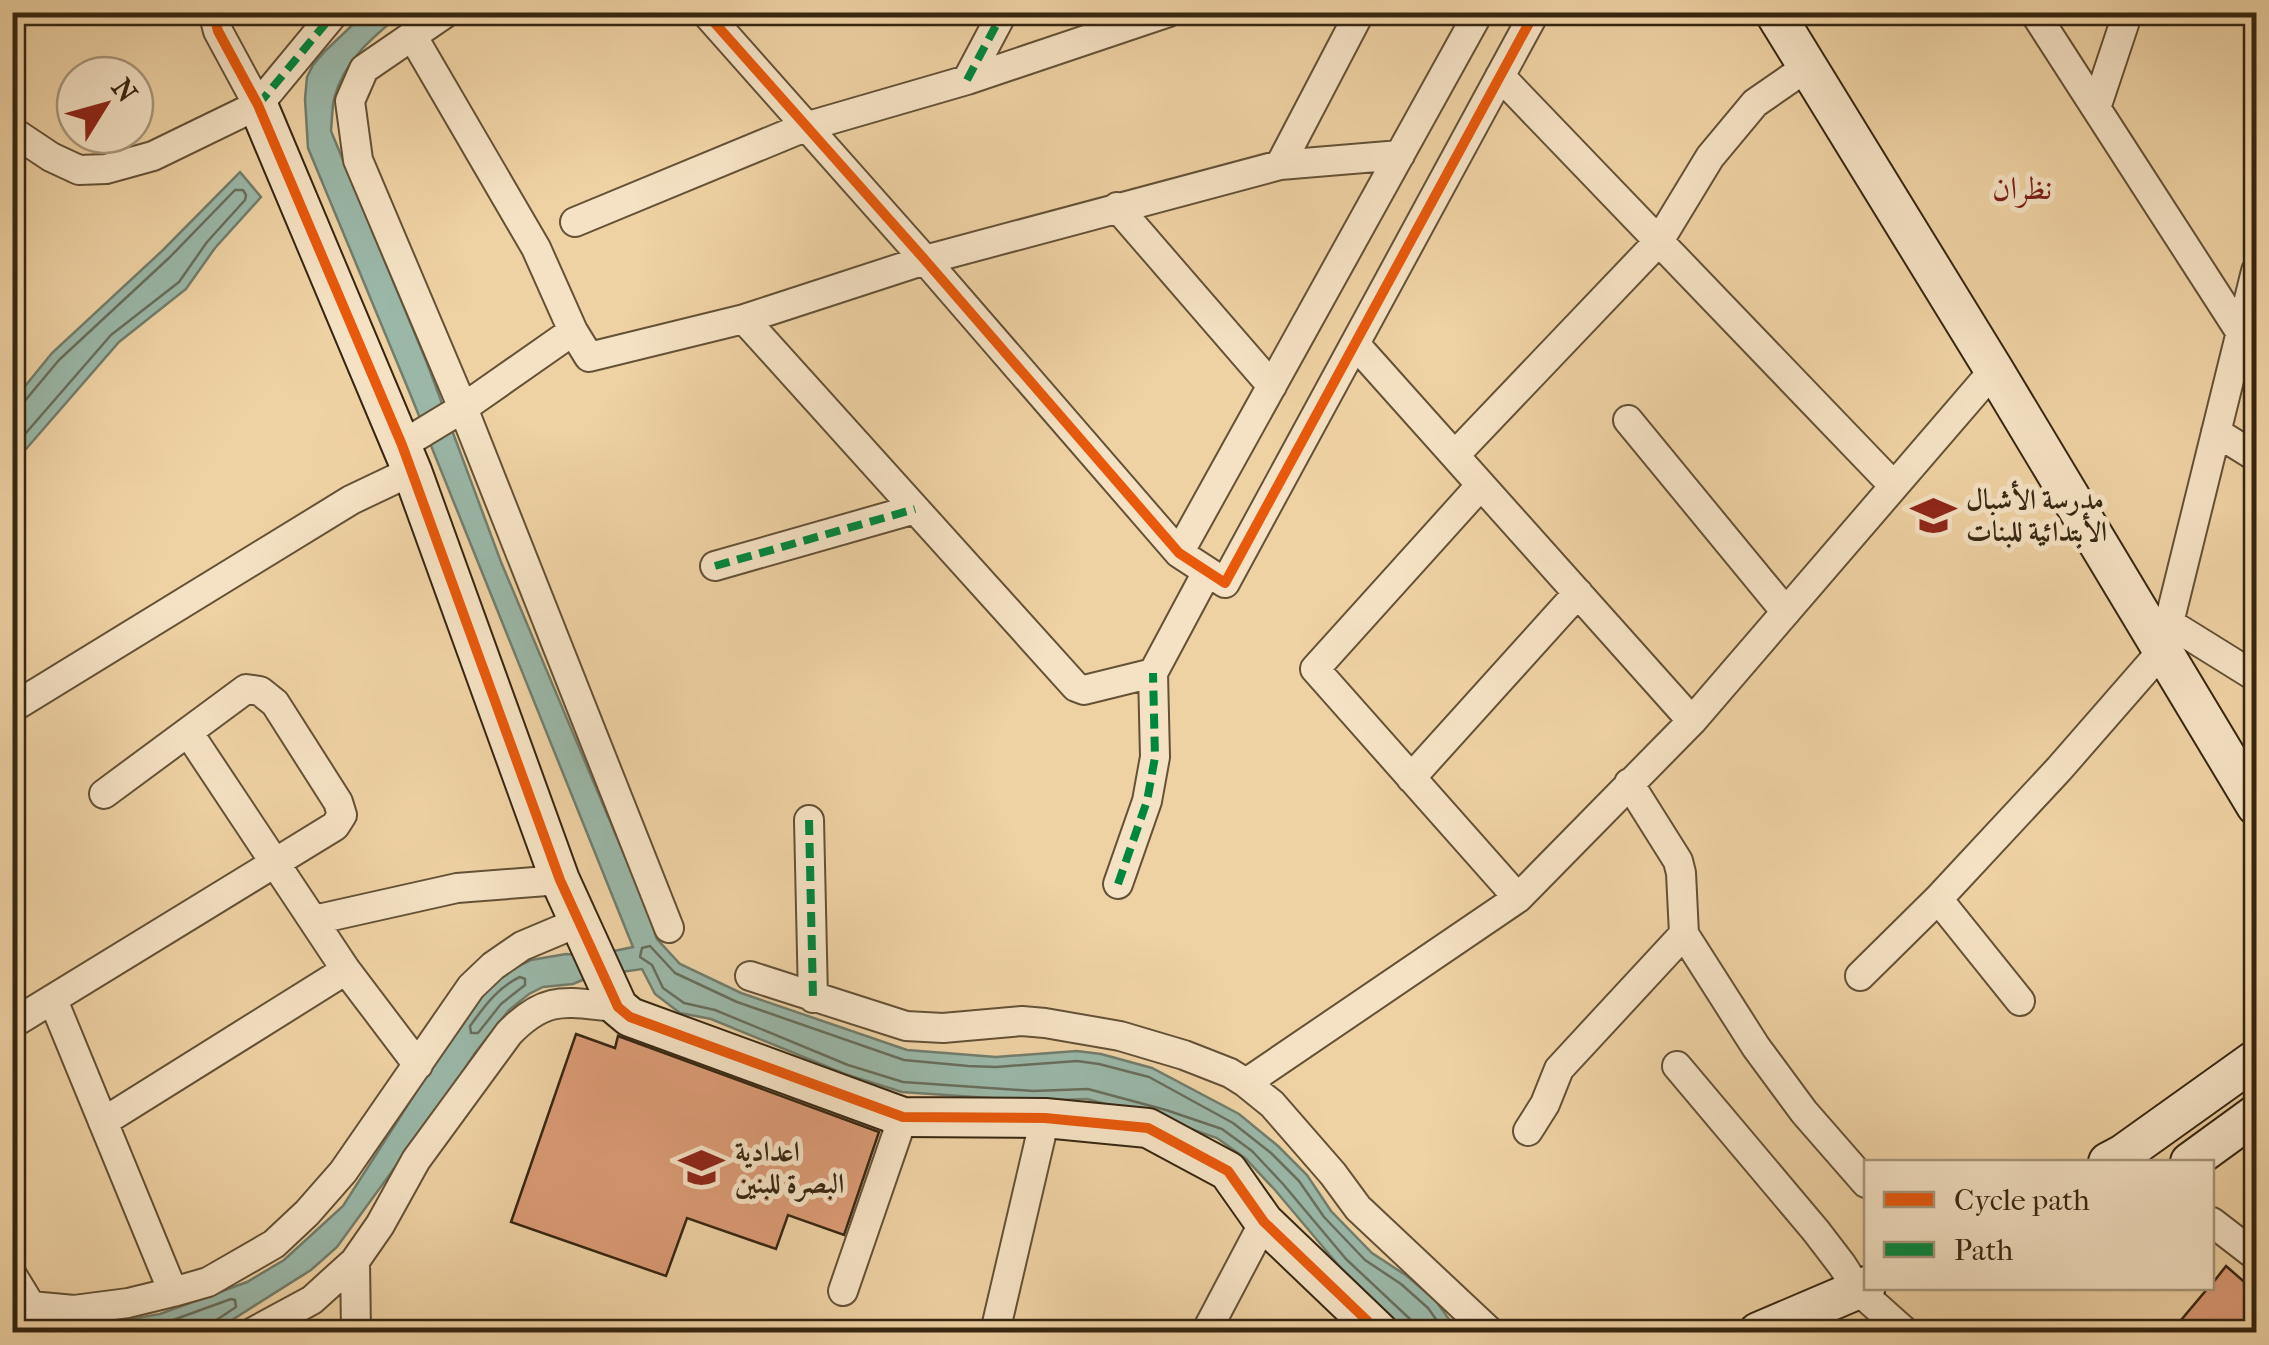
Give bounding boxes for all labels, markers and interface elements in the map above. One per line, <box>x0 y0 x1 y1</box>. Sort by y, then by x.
north arrow <box>55 55 155 155</box>
text: N <box>105 72 145 109</box>
district label: نظران <box>1992 170 2052 209</box>
place label: مدرسة الأشبال الأبتدائية للبنات <box>1966 480 2107 549</box>
school or university icon: مدرسة الأشبال الأبتدائية للبنات <box>1909 491 1957 539</box>
place label: اعدادية البصرة للبنين <box>735 1135 844 1202</box>
school or university icon: اعدادية البصرة للبنين <box>678 1143 726 1191</box>
legend <box>1864 1160 2214 1290</box>
text: Cycle path <box>1954 1183 2090 1218</box>
text: Path <box>1954 1233 2013 1268</box>

